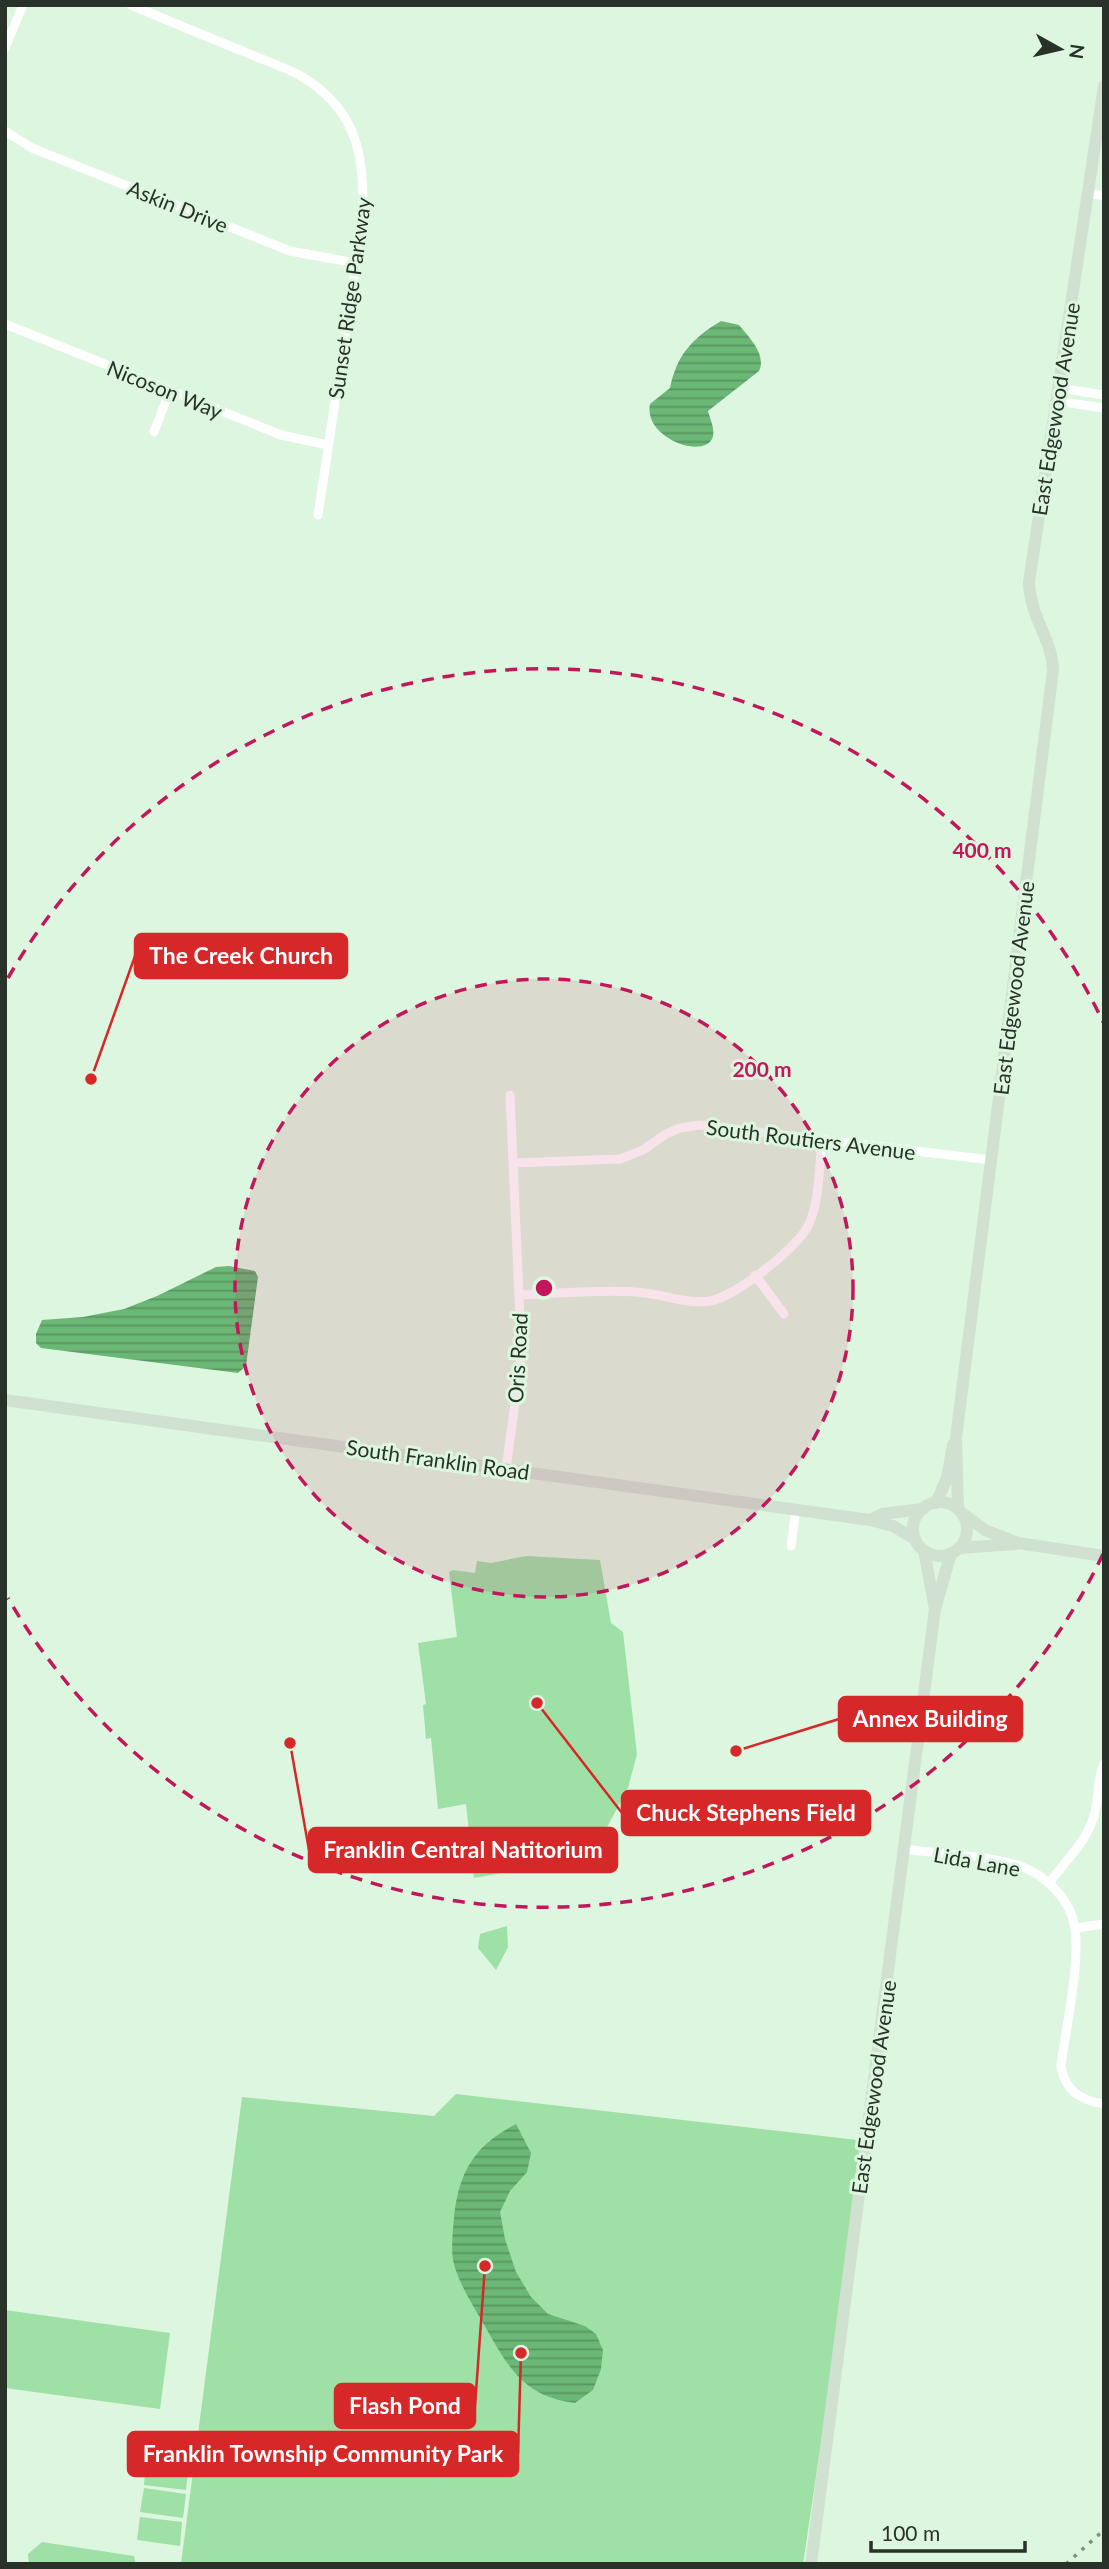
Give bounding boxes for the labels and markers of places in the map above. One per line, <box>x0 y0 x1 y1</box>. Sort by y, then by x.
callout: The Creek Church <box>135 934 347 978</box>
centre of rings <box>532 1276 556 1300</box>
callout: Annex Building <box>839 1697 1022 1741</box>
callout: Chuck Stephens Field <box>622 1791 870 1835</box>
callout: Franklin Central Natitorium <box>309 1828 617 1872</box>
callout: Flash Pond <box>335 2384 475 2428</box>
callout: Franklin Township Community Park <box>128 2432 518 2476</box>

